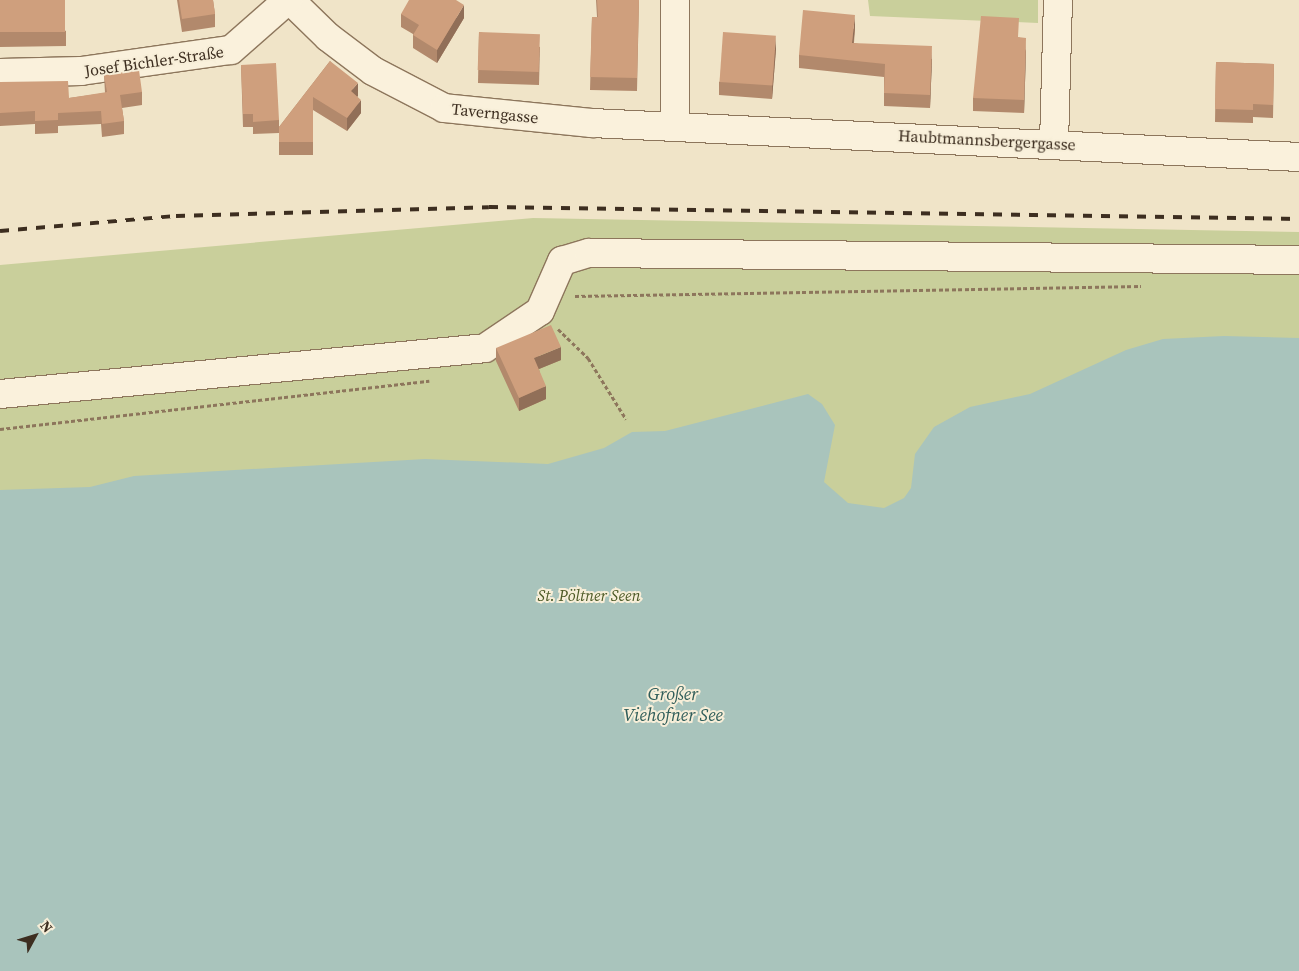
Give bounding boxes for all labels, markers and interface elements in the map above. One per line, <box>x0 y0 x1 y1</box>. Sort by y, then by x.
street label: Josef Bichler-Straße <box>83 42 225 80</box>
street label: Taverngasse <box>451 99 539 127</box>
street label: Haubtmannsbergergasse <box>898 126 1076 154</box>
park label: St. Pöltner Seen <box>538 585 640 605</box>
water label: Großer Viehofner See <box>623 684 723 726</box>
north arrow <box>10 911 60 961</box>
text: N <box>36 916 58 937</box>

